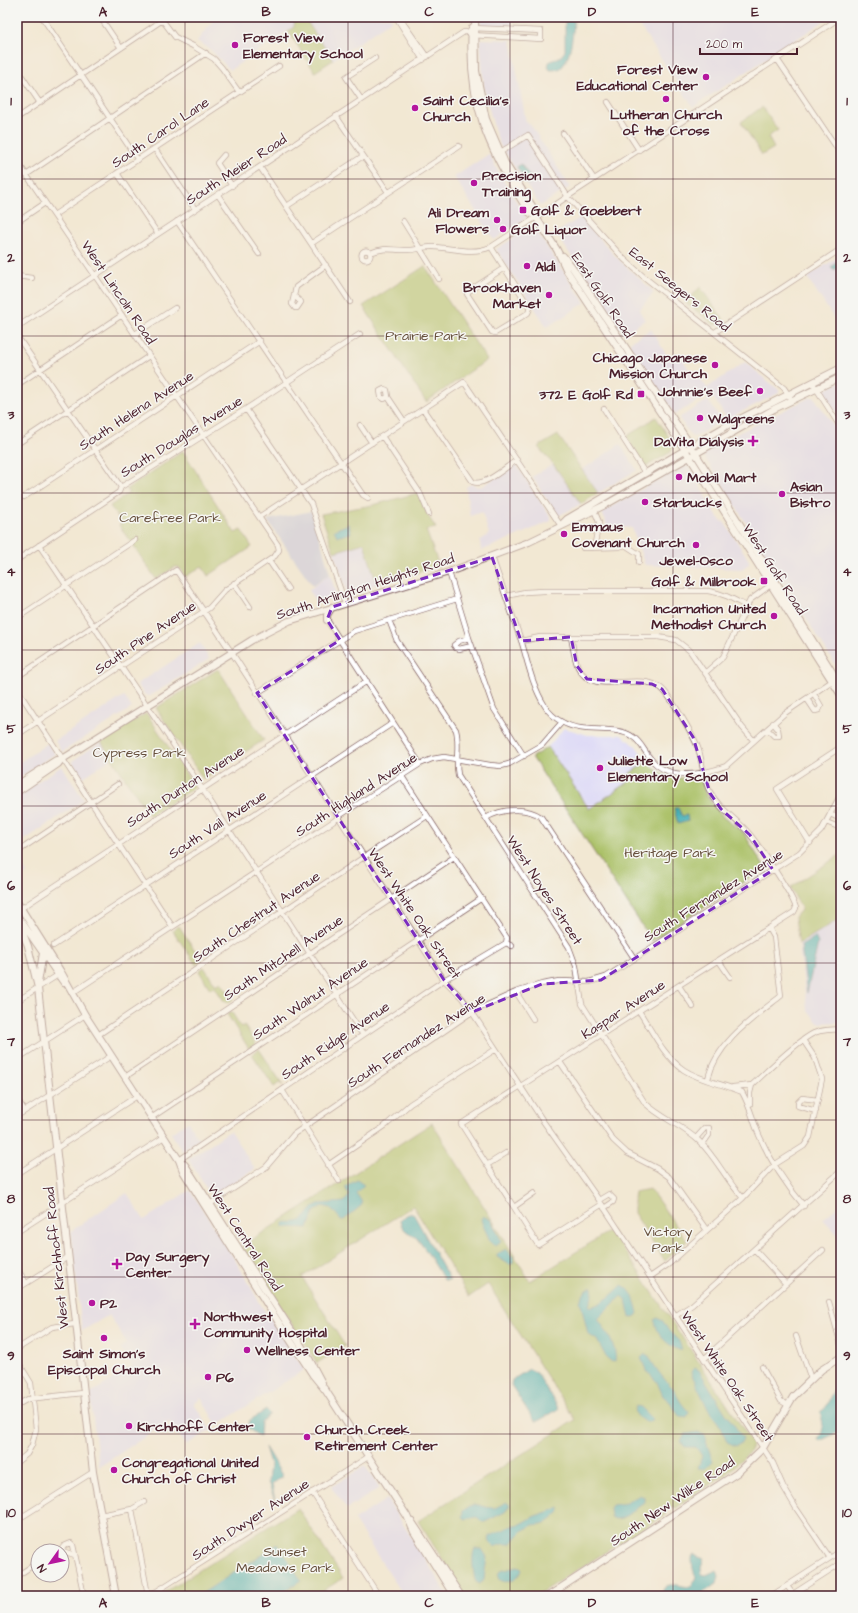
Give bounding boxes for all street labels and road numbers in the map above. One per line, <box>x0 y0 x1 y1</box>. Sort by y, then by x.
street label: South Carol Lane <box>108 92 214 173</box>
street label: South Meier Road <box>182 130 291 210</box>
street label: West Lincoln Road <box>76 237 160 349</box>
street label: East Seegers Road <box>624 243 734 337</box>
street label: East Golf Road <box>566 249 638 342</box>
street label: South Helena Avenue <box>75 366 198 456</box>
street label: South Douglas Avenue <box>116 391 247 483</box>
street label: West Golf Road <box>737 520 811 619</box>
street label: South Arlington Heights Road <box>274 549 457 625</box>
street label: South Pine Avenue <box>91 596 201 679</box>
street label: South Dunton Avenue <box>123 741 249 833</box>
street label: South Highland Avenue <box>292 748 422 842</box>
street label: South Vail Avenue <box>165 785 271 864</box>
street label: West Noyes Street <box>501 832 587 949</box>
street label: West White Oak Street <box>363 844 466 983</box>
street label: South Fernandez Avenue <box>640 844 787 947</box>
street label: South Chestnut Avenue <box>189 866 325 967</box>
street label: South Mitchell Avenue <box>220 910 348 1005</box>
street label: South Walnut Avenue <box>249 952 373 1045</box>
street label: Kaspar Avenue <box>578 975 670 1044</box>
street label: South Fernandez Avenue <box>344 988 490 1093</box>
street label: South Ridge Avenue <box>277 997 394 1085</box>
street label: West Central Road <box>202 1180 286 1295</box>
street label: West Kirchhoff Road <box>40 1186 74 1330</box>
street label: West White Oak Street <box>676 1307 779 1446</box>
street label: South New Wilke Road <box>606 1452 739 1551</box>
street label: South Dwyer Avenue <box>188 1474 314 1565</box>

